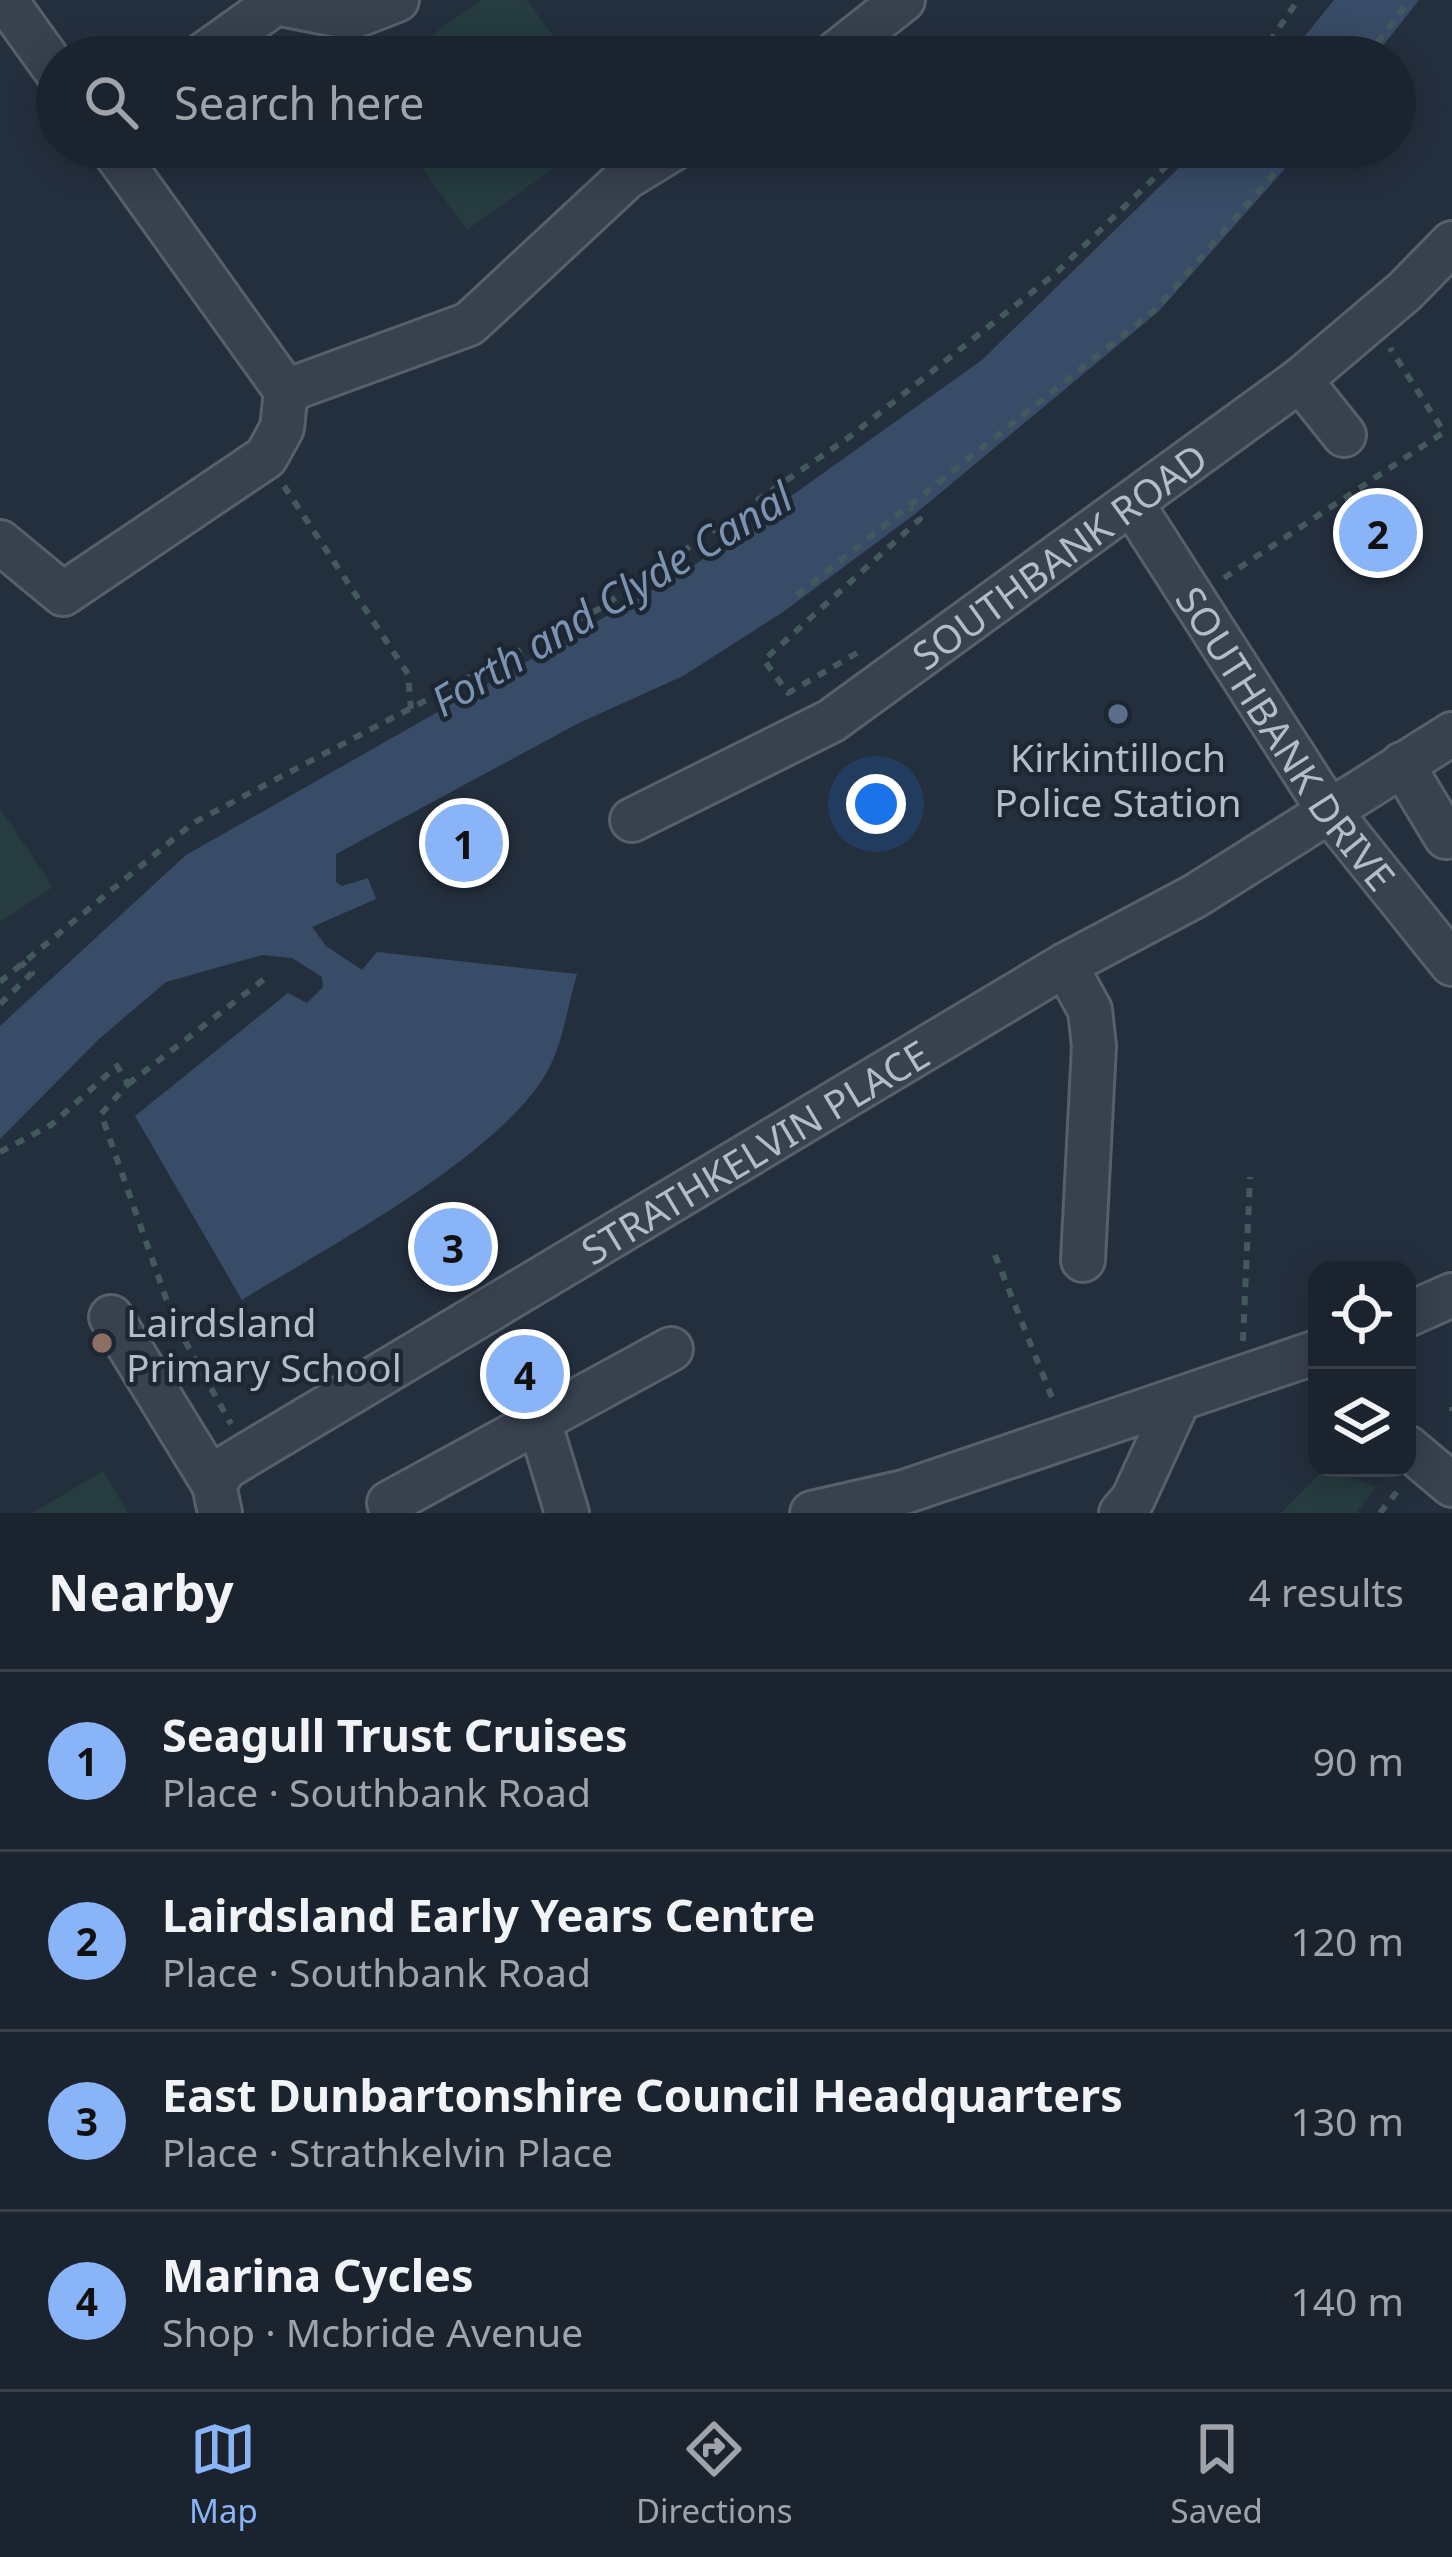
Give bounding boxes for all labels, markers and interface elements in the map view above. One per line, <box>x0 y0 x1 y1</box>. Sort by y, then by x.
search box <box>36 36 1416 168</box>
icon: search <box>78 69 144 135</box>
text: Search here <box>174 72 424 133</box>
street label: SOUTHBANK ROAD <box>901 430 1217 680</box>
water label: Forth and Clyde Canal <box>420 467 803 728</box>
pin: 2 <box>1339 488 1417 578</box>
street label: SOUTHBANK DRIVE <box>1165 576 1408 901</box>
marker: Kirkintilloch Police Station <box>1105 701 1131 727</box>
place label: Kirkintilloch Police Station <box>994 730 1242 828</box>
your location <box>846 774 906 834</box>
pin: 1 <box>425 798 503 888</box>
street label: STRATHKELVIN PLACE <box>571 1026 938 1275</box>
pin: 3 <box>414 1202 492 1292</box>
map controls <box>1308 1261 1416 1477</box>
button: locate <box>1308 1261 1416 1369</box>
place label: Lairdsland Primary School <box>126 1295 402 1393</box>
pin: 4 <box>486 1329 564 1419</box>
marker: Lairdsland Primary School <box>89 1330 115 1356</box>
button: layers <box>1308 1369 1416 1477</box>
text: Nearby <box>48 1556 234 1626</box>
text: 4 results <box>1249 1565 1404 1618</box>
text: Seagull Trust Cruises <box>162 1704 627 1765</box>
text: 1 <box>76 1734 98 1787</box>
text: 90 m <box>1313 1734 1404 1787</box>
text: Place · Southbank Road <box>162 1765 591 1818</box>
text: Lairdsland Early Years Centre <box>162 1884 815 1945</box>
text: 2 <box>76 1914 98 1967</box>
text: 120 m <box>1290 1914 1404 1967</box>
text: Place · Southbank Road <box>162 1945 591 1998</box>
text: East Dunbartonshire Council Headquarters <box>162 2064 1123 2125</box>
text: 3 <box>76 2094 98 2147</box>
text: 130 m <box>1290 2094 1404 2147</box>
text: Place · Strathkelvin Place <box>162 2125 613 2178</box>
text: Marina Cycles <box>162 2244 474 2305</box>
text: 4 <box>76 2274 98 2327</box>
text: 140 m <box>1290 2274 1404 2327</box>
text: Shop · Mcbride Avenue <box>162 2305 583 2358</box>
tab: Map <box>189 2416 258 2533</box>
tab: Directions <box>636 2416 793 2533</box>
tab: Saved <box>1171 2416 1263 2533</box>

